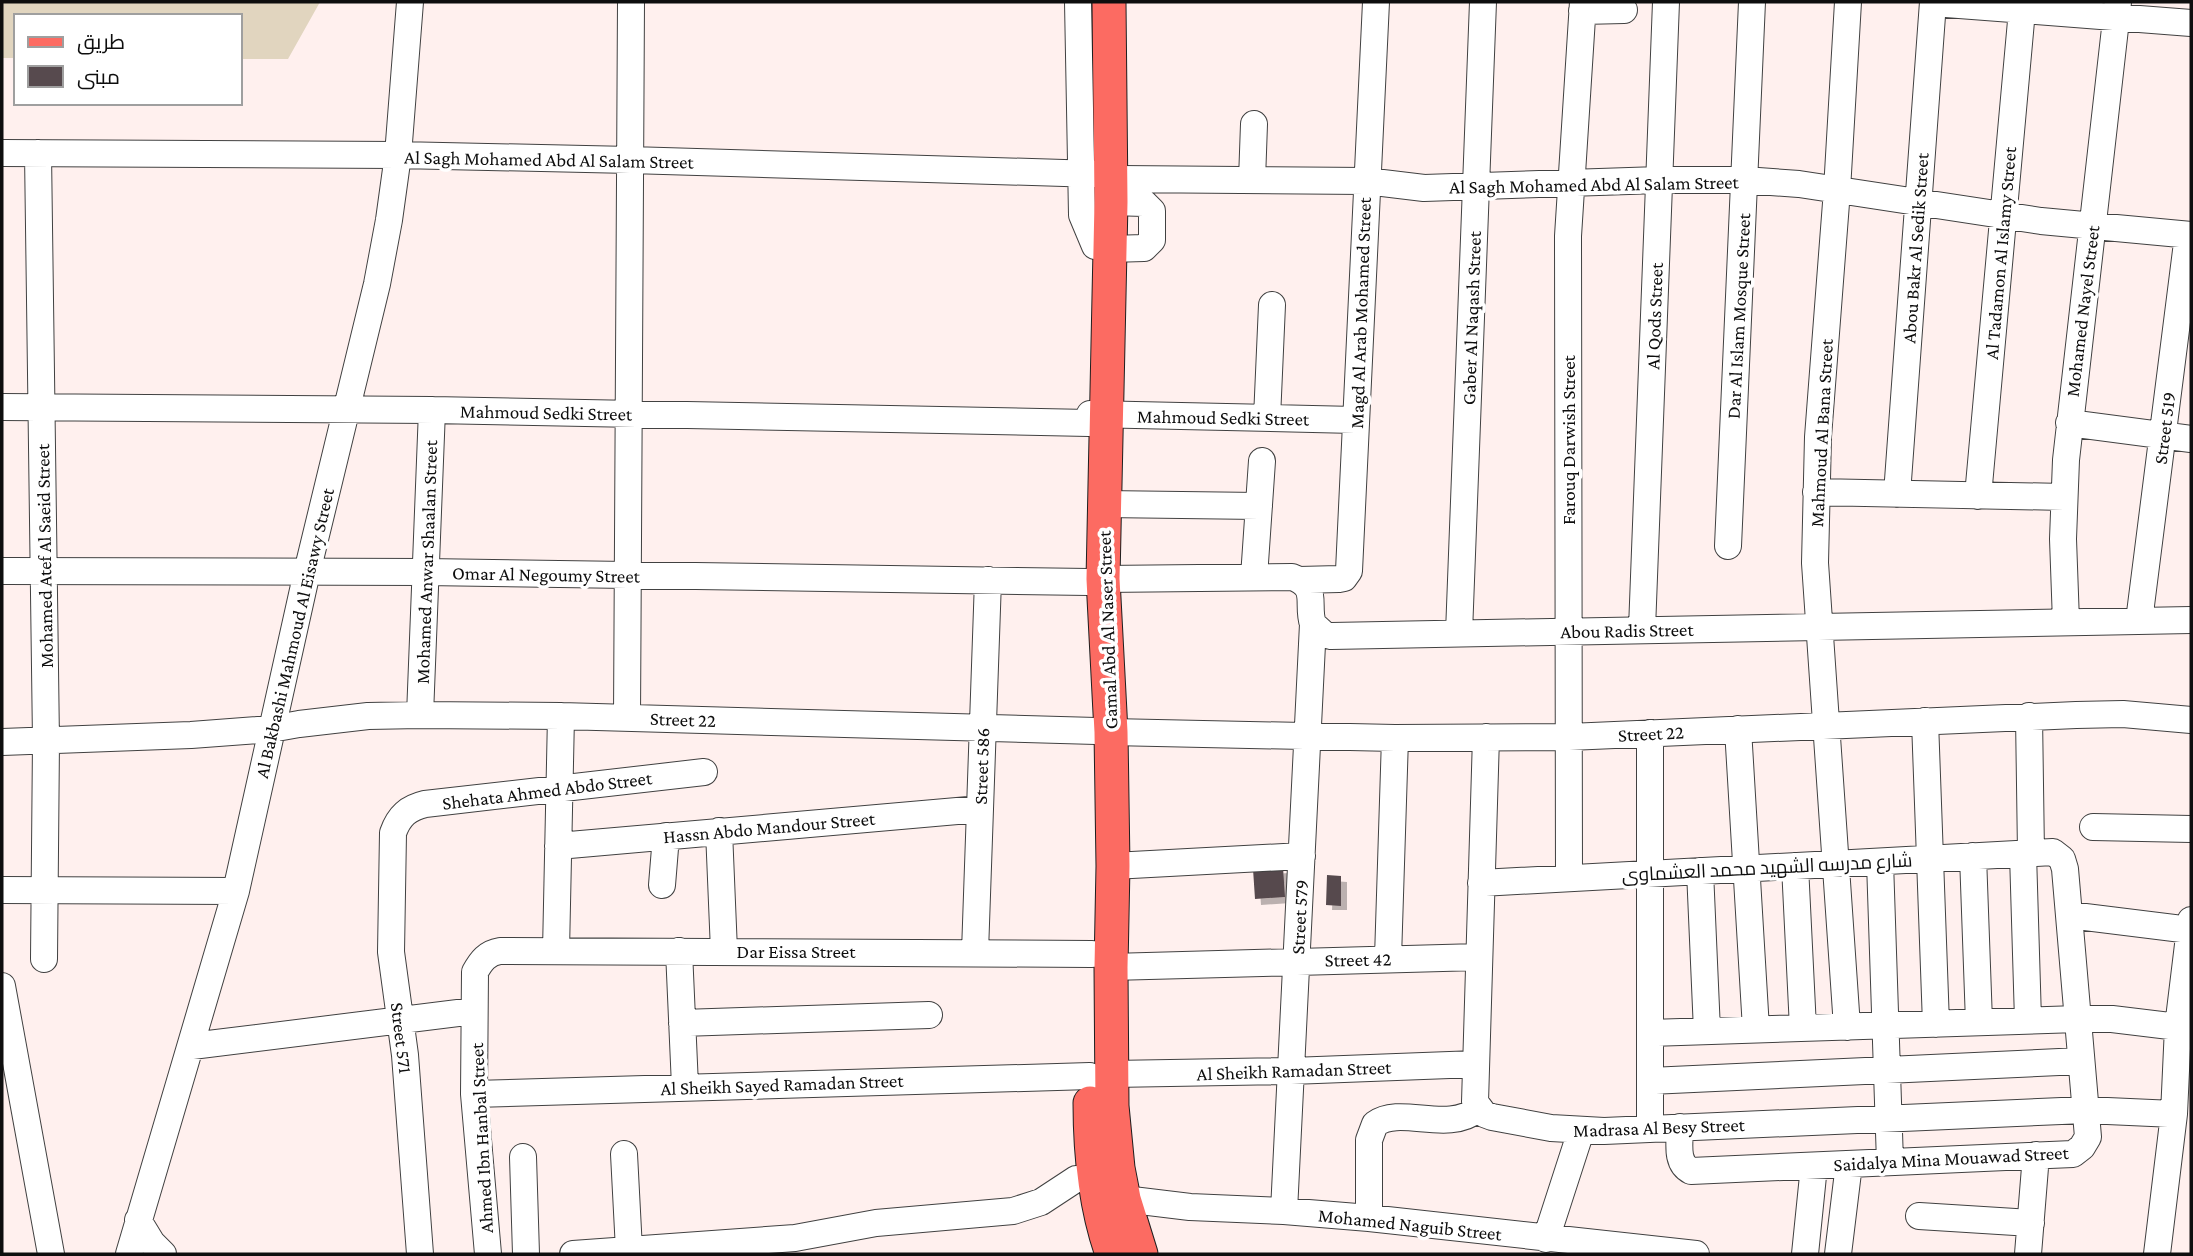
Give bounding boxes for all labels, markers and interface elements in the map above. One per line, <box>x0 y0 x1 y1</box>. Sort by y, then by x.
legend <box>14 14 242 105</box>
text: طريق <box>77 30 125 55</box>
text: مبنى <box>77 65 120 90</box>
street label: Al Tadamon Al Islamy Street <box>1981 145 2020 360</box>
street label: Al Sagh Mohamed Abd Al Salam Street <box>404 146 695 173</box>
street label: Abou Bakr Al Sedik Street <box>1898 151 1933 344</box>
street label: Al Sagh Mohamed Abd Al Salam Street <box>1449 171 1740 198</box>
street label: Magd Al Arab Mohamed Street <box>1346 196 1375 429</box>
street label: Dar Al Islam Mosque Street <box>1723 212 1754 419</box>
street label: Mohamed Nayel Street <box>2062 223 2104 398</box>
street label: Gaber Al Naqash Street <box>1458 230 1485 405</box>
street label: Al Qods Street <box>1642 261 1667 370</box>
street label: Mahmoud Al Bana Street <box>1806 338 1837 528</box>
street label: Farouq Darwish Street <box>1558 354 1579 525</box>
street label: Street 519 <box>2150 391 2179 466</box>
street label: Mahmoud Sedki Street <box>460 400 633 425</box>
street label: Mahmoud Sedki Street <box>1137 405 1310 430</box>
street label: Mohamed Anwar Shaalan Street <box>412 439 441 684</box>
street label: Mohamed Atef Al Saeid Street <box>32 443 57 668</box>
street label: Al Bakbashi Mahmoud Al Eisawy Street <box>251 485 338 780</box>
street label: Gamal Abd Al Naser Street <box>1094 530 1121 730</box>
street label: Omar Al Negoumy Street <box>452 562 641 587</box>
street label: Abou Radis Street <box>1560 619 1694 642</box>
street label: Street 22 <box>650 708 716 731</box>
street label: Street 22 <box>1617 721 1685 746</box>
street label: Street 586 <box>970 727 993 805</box>
street label: Shehata Ahmed Abdo Street <box>441 767 654 814</box>
street label: Hassn Abdo Mandour Street <box>662 808 877 847</box>
street label: شارع مدرسه الشهيد محمد العشماوى <box>1621 849 1913 889</box>
street label: Street 579 <box>1287 879 1312 955</box>
street label: Dar Eissa Street <box>737 941 856 962</box>
street label: Street 42 <box>1325 948 1392 971</box>
street label: Street 571 <box>387 1001 416 1075</box>
street label: Ahmed Ibn Hanbal Street <box>466 1042 497 1234</box>
street label: Al Sheikh Ramadan Street <box>1196 1057 1393 1084</box>
street label: Al Sheikh Sayed Ramadan Street <box>660 1070 905 1099</box>
street label: Madrasa Al Besy Street <box>1573 1114 1746 1141</box>
street label: Saidalya Mina Mouawad Street <box>1833 1142 2070 1175</box>
street label: Mohamed Naguib Street <box>1317 1204 1504 1245</box>

